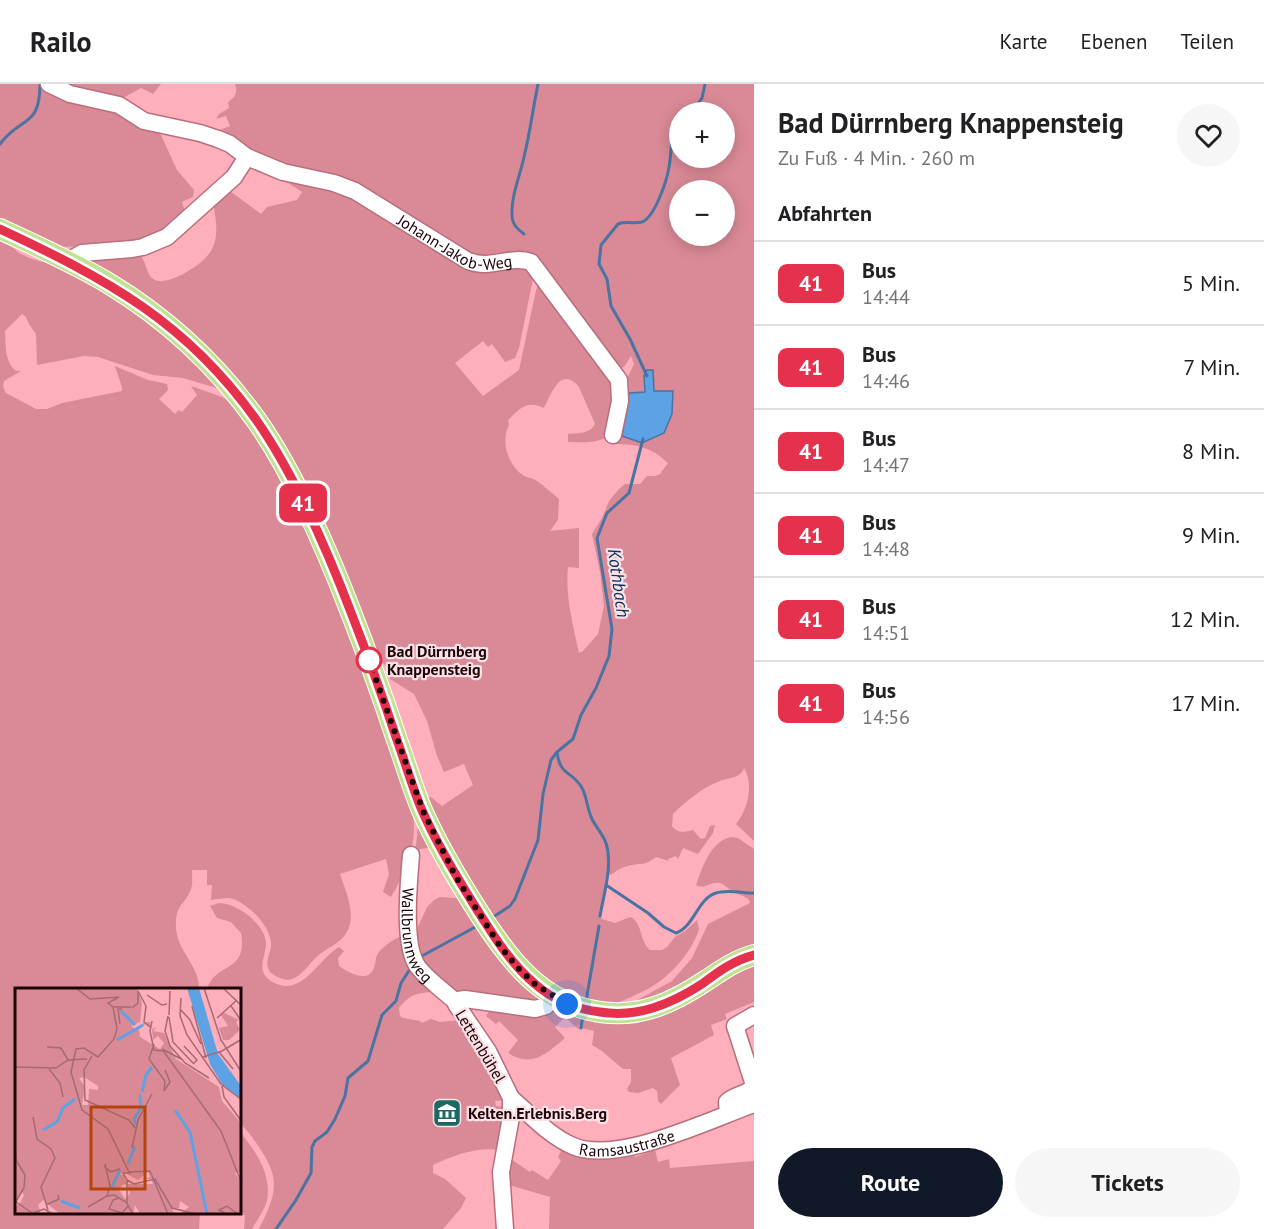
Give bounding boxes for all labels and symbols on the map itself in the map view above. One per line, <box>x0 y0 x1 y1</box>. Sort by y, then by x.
street label: Johann-Jakob-Weg <box>393 209 513 274</box>
line badge: 41 <box>276 484 330 522</box>
water label: Kothbach <box>603 547 635 619</box>
place label: Bad Dürrnberg Knappensteig <box>387 641 487 679</box>
marker: Bad Dürrnberg Knappensteig <box>356 647 382 673</box>
street label: Wallbrunnweg <box>398 887 437 987</box>
inset map <box>15 988 242 1214</box>
your location <box>552 989 582 1019</box>
street label: Lettenbühel <box>451 1006 511 1086</box>
museum icon: Kelten.Erlebnis.Berg <box>431 1097 463 1129</box>
place label: Kelten.Erlebnis.Berg <box>468 1103 607 1123</box>
street label: Ramsaustraße <box>577 1125 677 1161</box>

